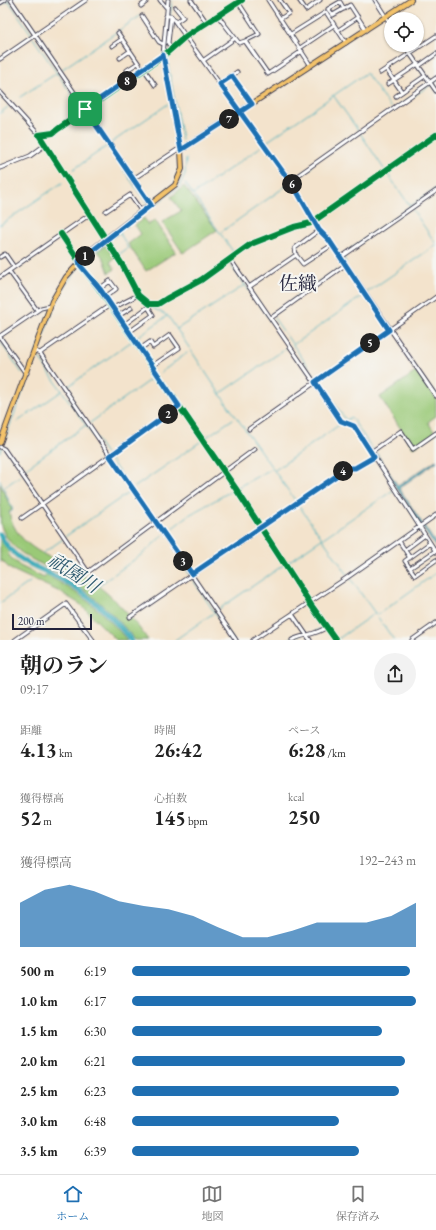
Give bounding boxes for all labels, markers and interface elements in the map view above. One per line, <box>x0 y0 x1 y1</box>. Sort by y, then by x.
map controls <box>384 12 424 52</box>
button: locate <box>384 12 424 52</box>
pin: 8 <box>117 71 137 91</box>
text: 8 <box>124 74 130 88</box>
pin <box>68 92 102 126</box>
icon: arrive <box>74 98 96 120</box>
pin: 7 <box>219 109 239 129</box>
text: 7 <box>226 112 232 126</box>
pin: 6 <box>282 174 302 194</box>
text: 6 <box>289 177 295 191</box>
pin: 1 <box>75 246 95 266</box>
text: 1 <box>82 249 88 263</box>
district label: 佐織 <box>279 271 317 296</box>
pin: 5 <box>360 333 380 353</box>
text: 5 <box>367 336 373 350</box>
pin: 2 <box>158 404 178 424</box>
text: 2 <box>165 407 171 421</box>
pin: 4 <box>333 461 353 481</box>
text: 4 <box>340 464 346 478</box>
water label: 祇園川 <box>43 547 106 600</box>
pin: 3 <box>173 551 193 571</box>
text: 3 <box>180 554 186 568</box>
scale bar <box>12 612 92 631</box>
text: 200 m <box>18 614 45 628</box>
text: 朝のラン <box>20 651 108 680</box>
button: share <box>374 653 416 695</box>
text: 09:17 <box>20 681 48 698</box>
text: 距離 <box>20 723 42 737</box>
text: 時間 <box>154 723 176 737</box>
text: ペース <box>288 723 320 737</box>
text: 4.13 <box>20 737 57 763</box>
text: 26:42 <box>154 737 202 763</box>
text: 6:28 <box>288 737 325 763</box>
text: km <box>57 746 73 760</box>
text: /km <box>325 746 346 760</box>
text: kcal <box>288 790 305 804</box>
text: 獲得標高 <box>20 791 64 805</box>
text: 心拍数 <box>154 791 187 805</box>
text: 250 <box>288 804 320 830</box>
text: 52 <box>20 805 41 831</box>
text: 145 <box>154 805 186 831</box>
text: m <box>41 814 52 828</box>
text: bpm <box>186 814 208 828</box>
text: 192–243 m <box>359 852 416 869</box>
text: 獲得標高 <box>20 854 72 871</box>
text: 500 m <box>20 963 54 980</box>
text: 6:19 <box>84 963 106 980</box>
text: 1.0 km <box>20 993 58 1010</box>
text: 6:17 <box>84 993 106 1010</box>
text: 1.5 km <box>20 1023 58 1040</box>
text: 6:30 <box>84 1023 106 1040</box>
text: 2.0 km <box>20 1053 58 1070</box>
text: 6:21 <box>84 1053 106 1070</box>
text: 2.5 km <box>20 1083 58 1100</box>
text: 6:23 <box>84 1083 106 1100</box>
text: 3.0 km <box>20 1113 58 1130</box>
text: 6:48 <box>84 1113 106 1130</box>
text: 3.5 km <box>20 1143 58 1160</box>
text: 6:39 <box>84 1143 106 1160</box>
tab: ホーム <box>56 1183 89 1223</box>
tab: 地図 <box>201 1183 223 1223</box>
tab: 保存済み <box>336 1183 380 1223</box>

